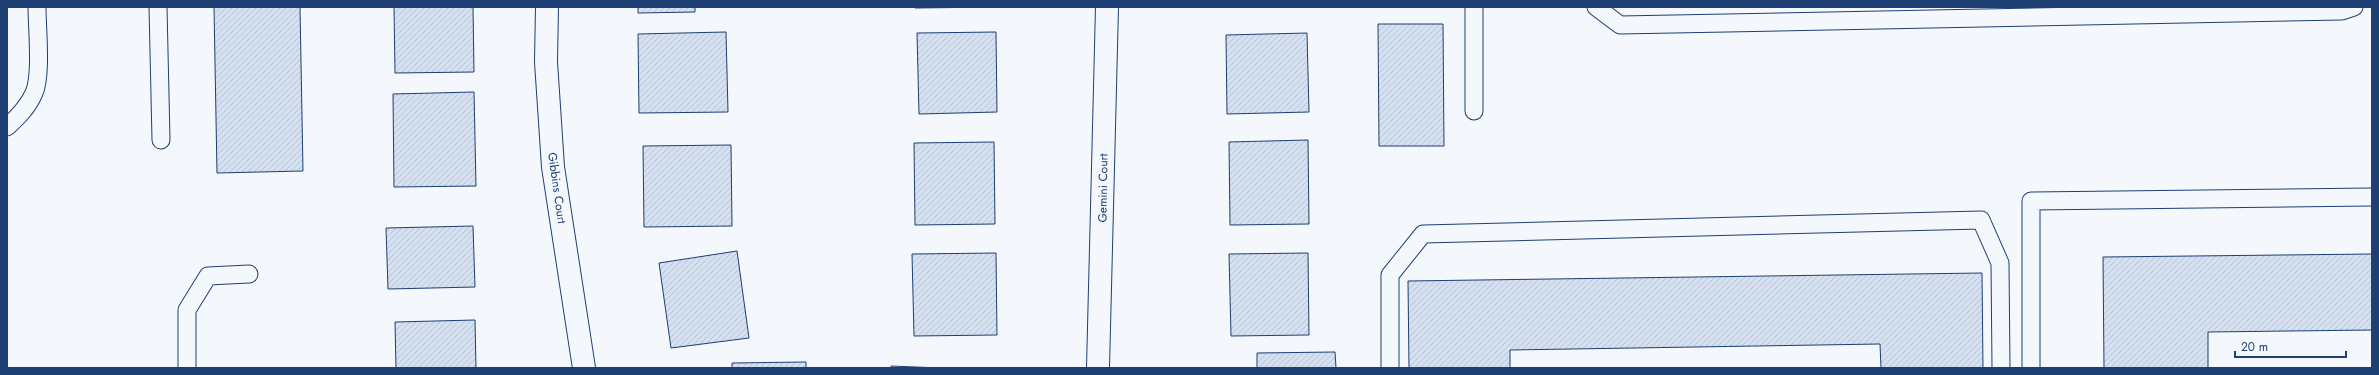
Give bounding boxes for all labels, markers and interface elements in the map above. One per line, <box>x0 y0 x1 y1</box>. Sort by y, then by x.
street label: Gibbins Court <box>543 151 571 225</box>
street label: Gemini Court <box>1093 153 1113 223</box>
scale bar <box>2235 333 2346 359</box>
text: 20 m <box>2241 338 2268 356</box>

